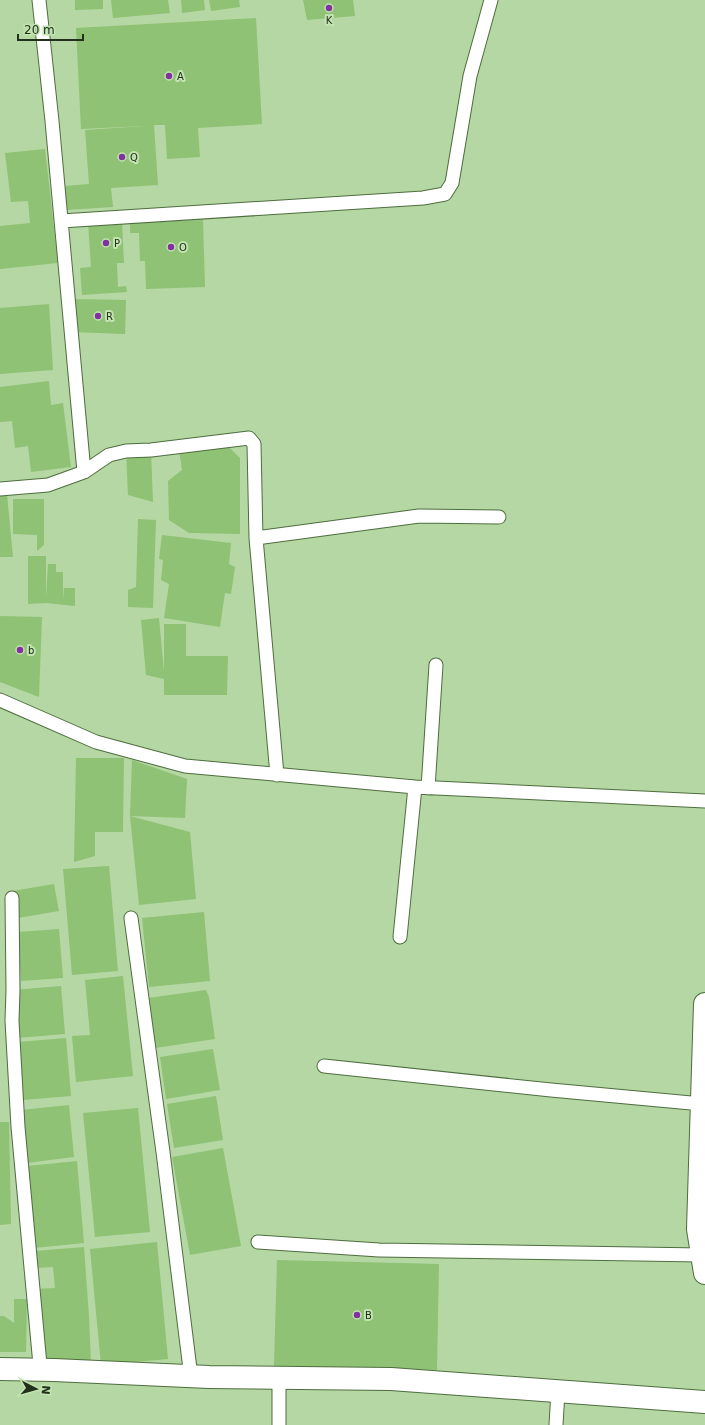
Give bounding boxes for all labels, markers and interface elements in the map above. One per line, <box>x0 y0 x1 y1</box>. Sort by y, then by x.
marker: K <box>324 3 334 13</box>
place label: K <box>326 15 333 26</box>
scale bar <box>18 16 83 42</box>
text: 20 m <box>24 23 55 37</box>
marker: A <box>164 71 174 81</box>
place label: A <box>177 71 184 82</box>
marker: Q <box>117 152 127 162</box>
place label: Q <box>130 152 138 163</box>
marker: P <box>101 238 111 248</box>
place label: P <box>114 238 120 249</box>
marker: O <box>166 242 176 252</box>
place label: O <box>179 242 187 253</box>
marker: R <box>93 311 103 321</box>
place label: R <box>106 311 113 322</box>
marker: b <box>15 645 25 655</box>
place label: b <box>28 645 34 656</box>
marker: B <box>352 1310 362 1320</box>
place label: B <box>365 1310 372 1321</box>
north arrow <box>16 1369 56 1409</box>
text: N <box>39 1385 52 1395</box>

